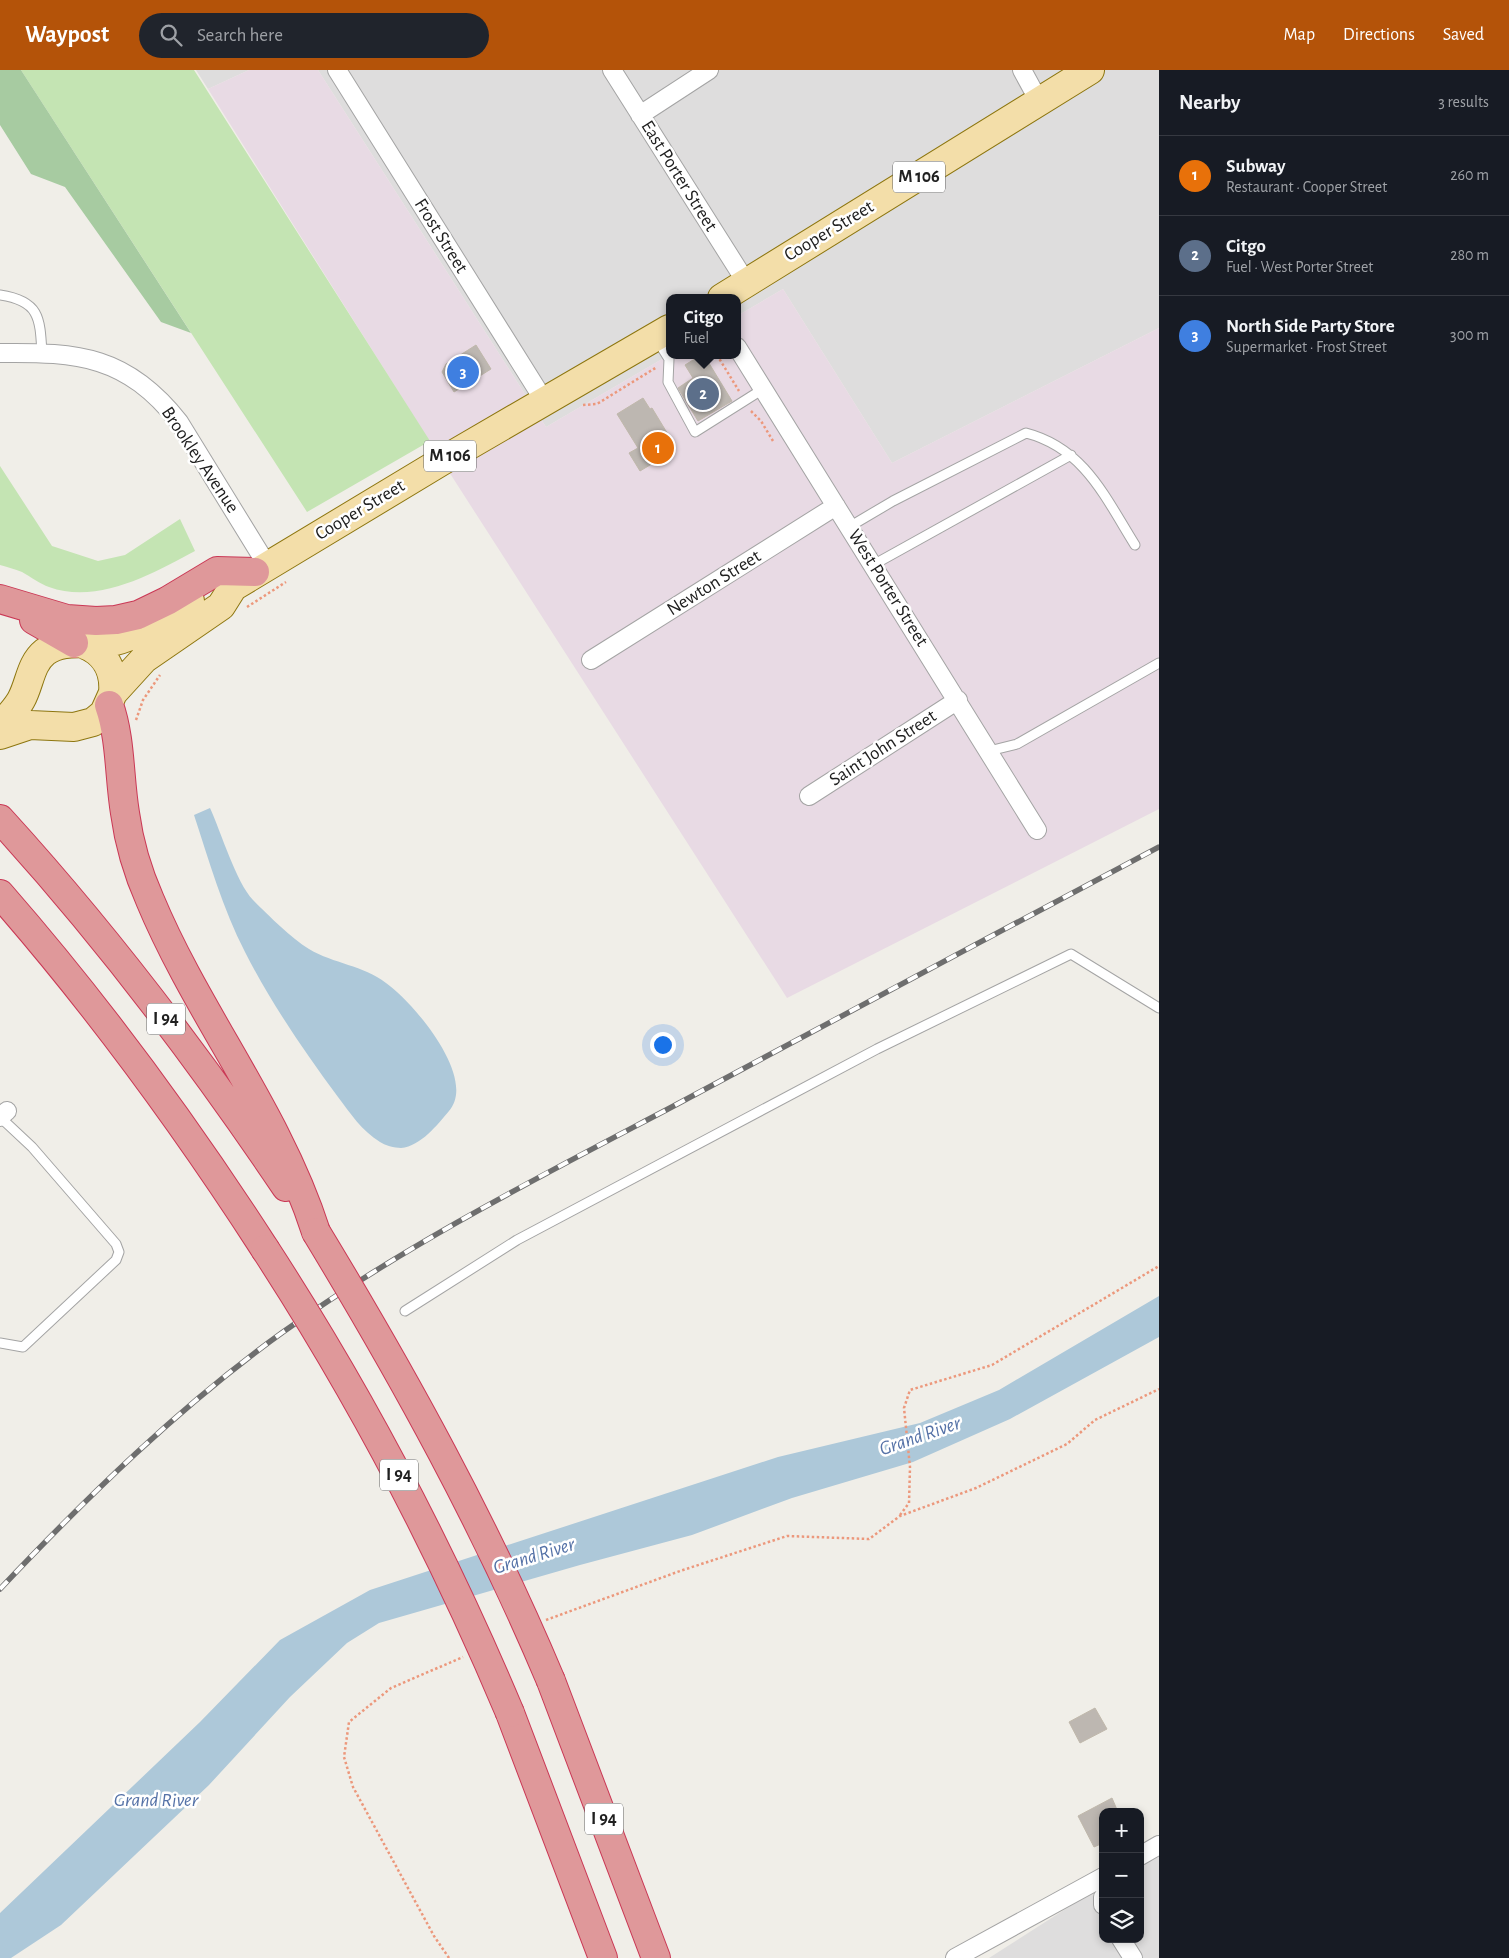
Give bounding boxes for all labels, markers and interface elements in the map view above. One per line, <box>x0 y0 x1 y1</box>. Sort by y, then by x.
search box <box>139 13 489 58</box>
icon: search <box>157 21 185 49</box>
text: Waypost <box>25 23 109 47</box>
text: Search here <box>197 26 283 45</box>
text: Map <box>1284 26 1315 44</box>
text: Directions <box>1343 26 1415 44</box>
text: Saved <box>1443 26 1484 44</box>
text: Nearby <box>1179 92 1240 113</box>
text: 3 results <box>1438 94 1489 110</box>
street label: East Porter Street <box>637 117 721 235</box>
text: Subway <box>1226 157 1286 176</box>
road number: M 106 <box>893 161 945 192</box>
text: 1 <box>1192 167 1198 183</box>
text: 260 m <box>1450 167 1489 183</box>
text: Restaurant · Cooper Street <box>1226 179 1387 195</box>
street label: Frost Street <box>411 195 471 277</box>
street label: Cooper Street <box>781 197 877 265</box>
text: Citgo <box>1226 237 1266 256</box>
text: 2 <box>1191 247 1199 263</box>
text: 280 m <box>1450 247 1489 263</box>
text: Fuel · West Porter Street <box>1226 259 1373 275</box>
popup <box>666 294 741 359</box>
text: Citgo <box>684 308 723 327</box>
text: North Side Party Store <box>1226 317 1395 336</box>
text: 3 <box>1192 327 1198 343</box>
text: 300 m <box>1450 327 1489 343</box>
text: Fuel <box>684 330 709 346</box>
text: Supermarket · Frost Street <box>1226 339 1387 355</box>
pin: 3 <box>447 353 479 391</box>
pin: 2 <box>687 375 719 413</box>
street label: Brookley Avenue <box>158 403 242 517</box>
pin: 1 <box>642 429 674 467</box>
road number: M 106 <box>424 441 476 472</box>
street label: Cooper Street <box>312 476 408 544</box>
street label: West Porter Street <box>844 526 932 650</box>
street label: Newton Street <box>664 547 764 619</box>
street label: Saint John Street <box>826 706 940 790</box>
road number: I 94 <box>147 1004 185 1034</box>
your location <box>650 1032 676 1058</box>
water label: Grand River <box>877 1413 964 1459</box>
road number: I 94 <box>380 1460 418 1490</box>
water label: Grand River <box>491 1534 578 1578</box>
water label: Grand River <box>114 1790 199 1810</box>
road number: I 94 <box>585 1804 623 1835</box>
map controls <box>1099 1808 1144 1943</box>
button: + <box>1099 1808 1144 1853</box>
button: − <box>1099 1853 1144 1898</box>
button: layers <box>1099 1898 1144 1943</box>

